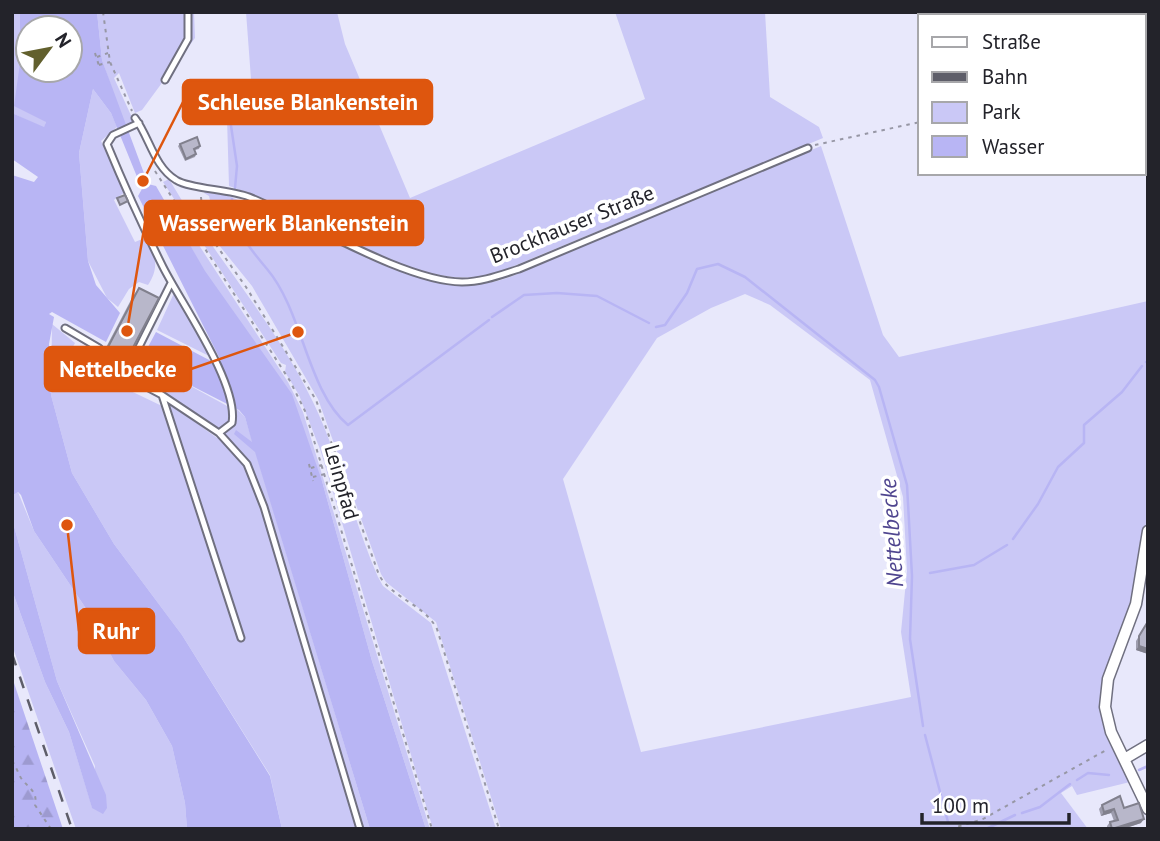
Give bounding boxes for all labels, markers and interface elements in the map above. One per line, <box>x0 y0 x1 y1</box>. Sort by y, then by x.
north arrow <box>14 14 84 84</box>
legend <box>918 14 1146 175</box>
text: N <box>50 28 77 52</box>
text: Straße <box>982 28 1041 55</box>
text: Bahn <box>982 63 1028 90</box>
callout: Schleuse Blankenstein <box>183 80 432 124</box>
text: Schleuse Blankenstein <box>198 87 418 116</box>
text: Park <box>982 98 1021 125</box>
text: Wasser <box>982 133 1044 160</box>
street label: Brockhauser Straße <box>486 179 658 269</box>
callout: Wasserwerk Blankenstein <box>145 201 423 245</box>
text: Wasserwerk Blankenstein <box>159 208 409 237</box>
callout: Nettelbecke <box>45 347 191 391</box>
text: Nettelbecke <box>59 354 177 383</box>
street label: Leinpfad <box>318 441 366 523</box>
water label: Nettelbecke <box>873 477 909 589</box>
callout: Ruhr <box>79 609 154 653</box>
text: Ruhr <box>93 616 140 645</box>
scale bar <box>922 782 1069 826</box>
text: 100 m <box>932 792 989 819</box>

